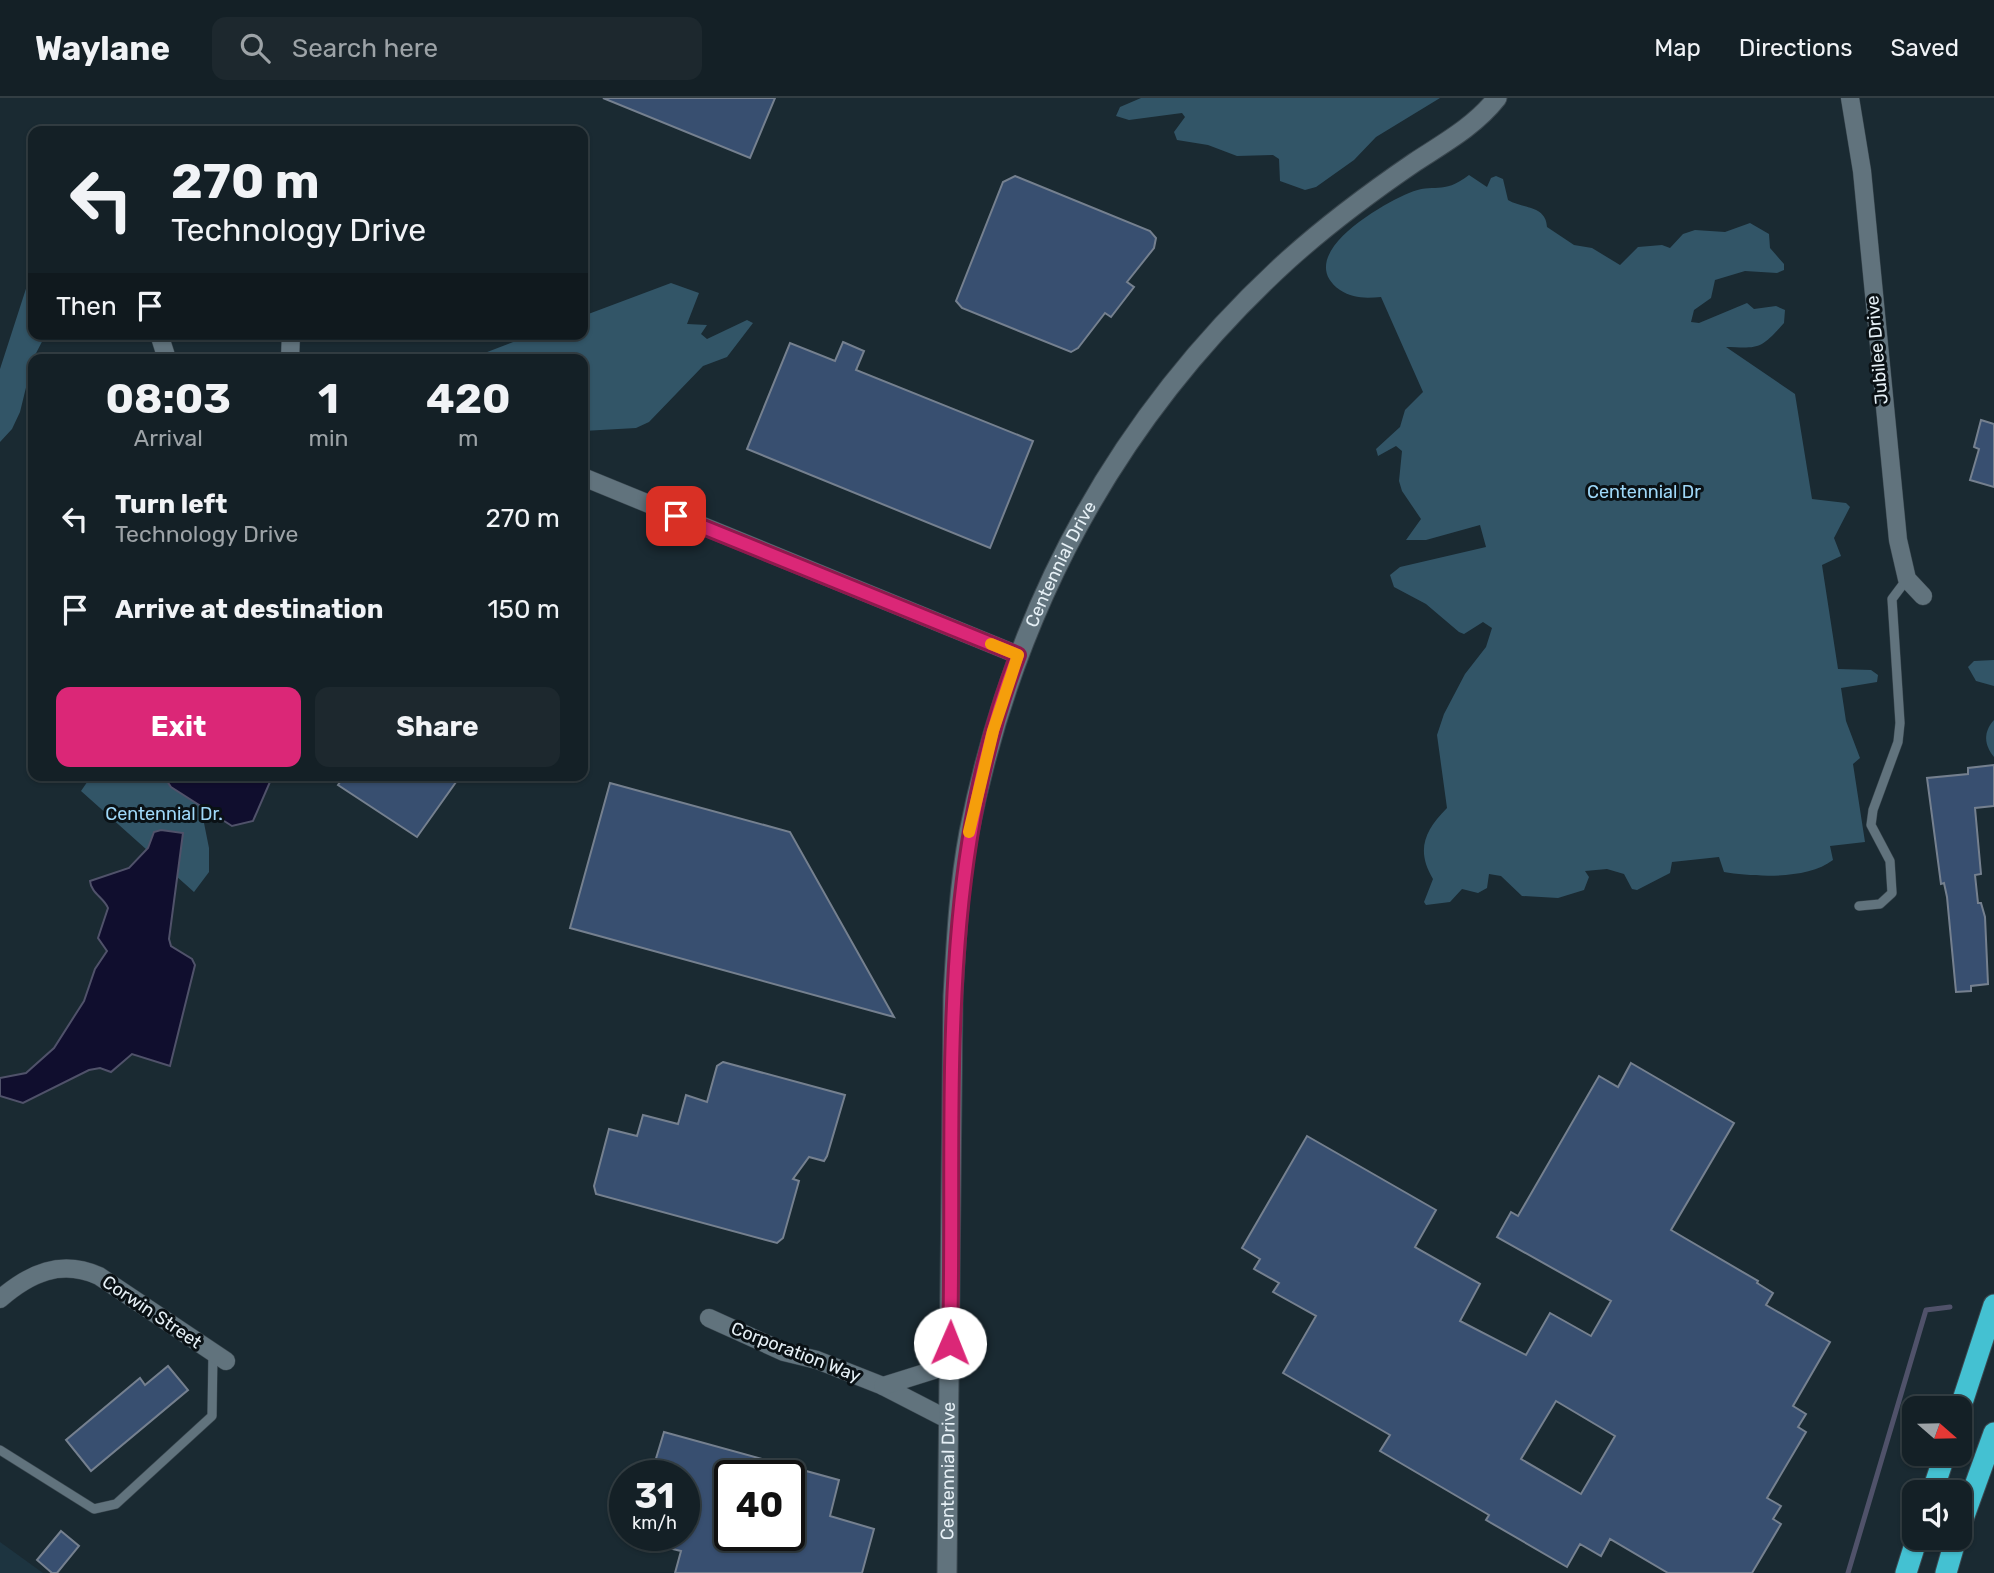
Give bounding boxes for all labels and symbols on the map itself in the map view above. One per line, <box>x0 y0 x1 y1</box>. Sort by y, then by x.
street label: Jubilee Drive <box>1861 294 1893 406</box>
park label: Centennial Dr <box>1587 481 1701 503</box>
pin <box>646 486 706 546</box>
street label: Centennial Drive <box>1020 497 1101 631</box>
park label: Centennial Dr. <box>105 803 223 825</box>
street label: Corwin Street <box>98 1271 206 1353</box>
position arrow <box>913 1306 987 1380</box>
street label: Corporation Way <box>728 1317 864 1387</box>
north arrow <box>1902 1396 1972 1466</box>
street label: Centennial Drive <box>936 1402 960 1540</box>
speed limit sign: 40 <box>714 1460 805 1551</box>

